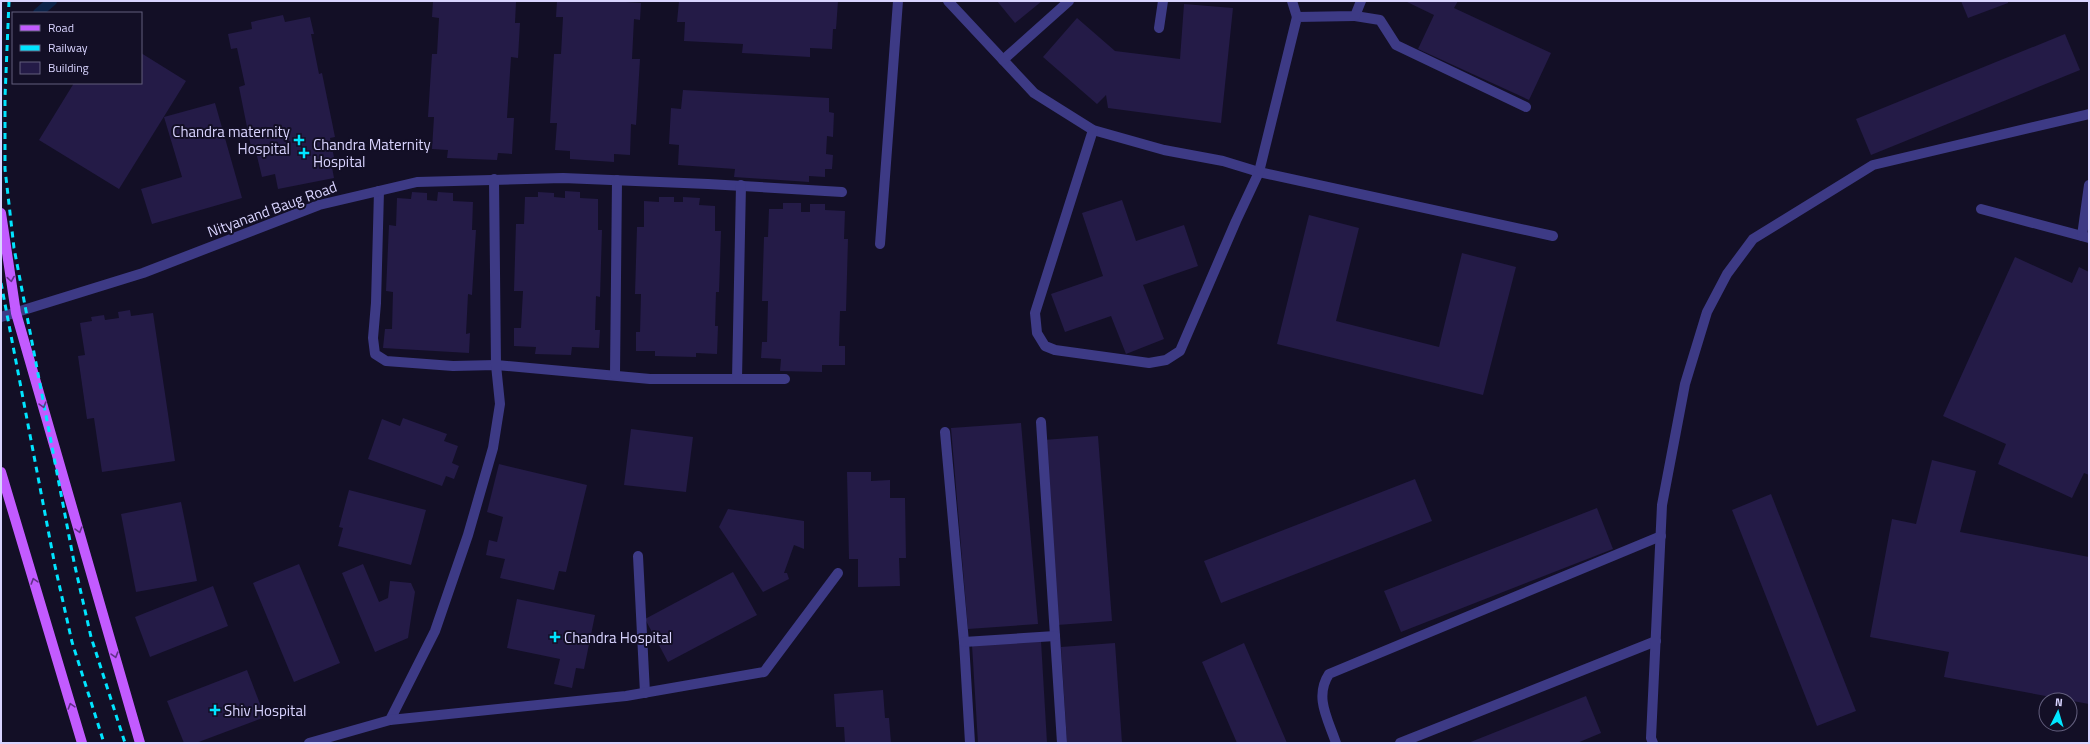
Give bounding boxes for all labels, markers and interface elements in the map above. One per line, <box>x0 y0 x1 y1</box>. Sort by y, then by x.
legend <box>12 12 142 84</box>
text: Road <box>48 18 74 37</box>
text: Railway <box>48 38 88 57</box>
text: Building <box>48 58 89 77</box>
place label: Chandra maternity Hospital <box>172 120 290 160</box>
place label: Chandra Maternity Hospital <box>313 133 431 173</box>
marker: Chandra maternity Hospital <box>293 134 305 146</box>
marker: Chandra Maternity Hospital <box>298 147 310 159</box>
street label: Nityanand Baug Road <box>204 175 340 243</box>
one-way arrow <box>6 276 15 282</box>
one-way arrow <box>38 401 47 408</box>
one-way arrow <box>74 526 83 533</box>
one-way arrow <box>30 578 38 584</box>
place label: Chandra Hospital <box>564 626 672 649</box>
marker: Chandra Hospital <box>549 631 561 643</box>
one-way arrow <box>110 651 119 658</box>
north arrow <box>2038 692 2078 732</box>
text: N <box>2054 694 2063 710</box>
place label: Shiv Hospital <box>224 699 306 722</box>
one-way arrow <box>67 702 76 709</box>
marker: Shiv Hospital <box>209 704 221 716</box>

